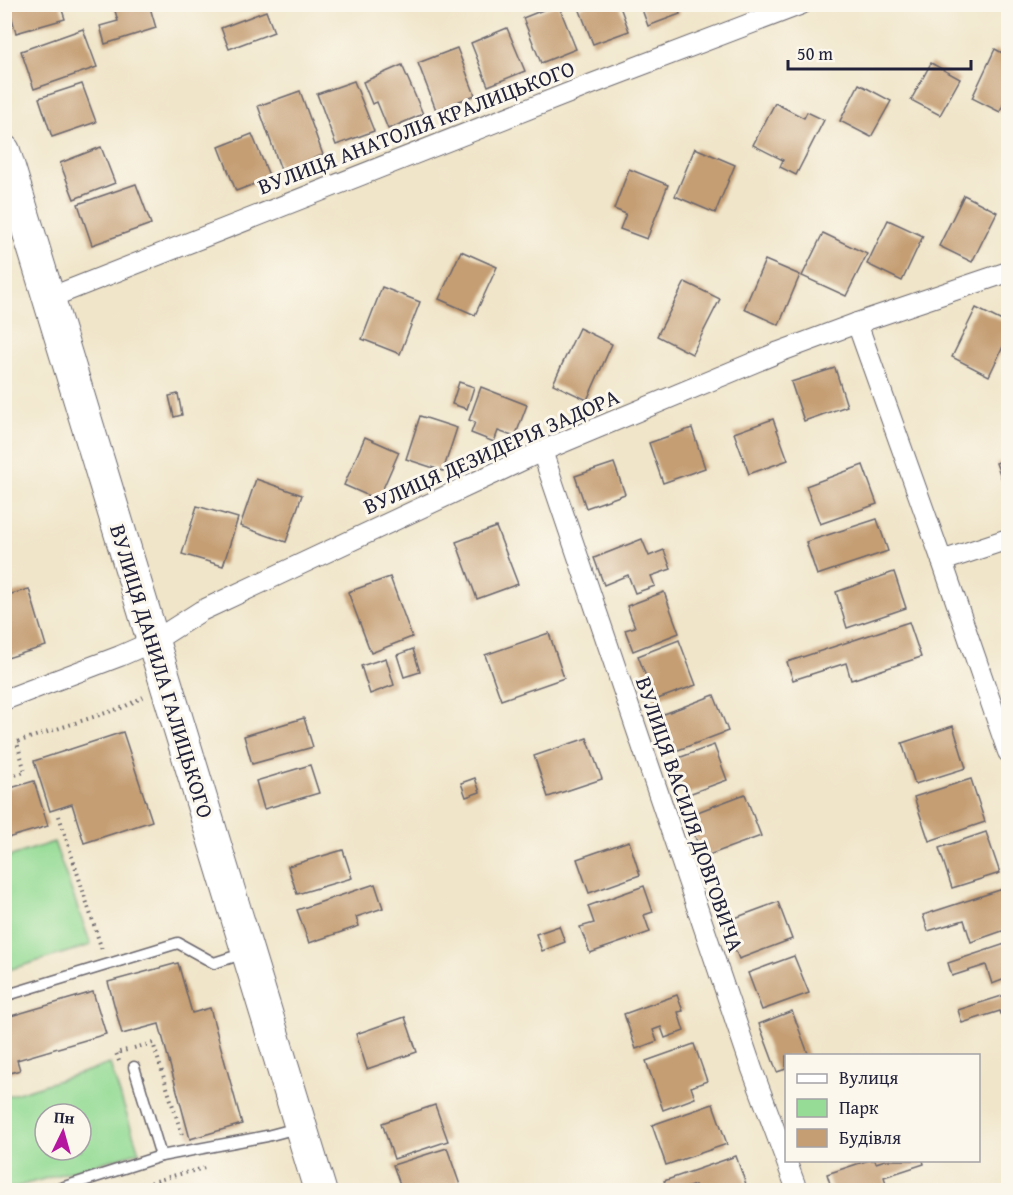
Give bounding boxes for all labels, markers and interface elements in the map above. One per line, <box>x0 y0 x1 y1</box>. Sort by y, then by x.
scale bar <box>788 33 971 71</box>
text: 50 m <box>797 40 833 67</box>
street label: ВУЛИЦЯ АНАТОЛІЯ КРАЛИЦЬКОГО <box>253 52 579 202</box>
street label: ВУЛИЦЯ ДЕЗИДЕРІЯ ЗАДОРА <box>358 380 625 522</box>
street label: ВУЛИЦЯ ДАНИЛА ГАЛИЦЬКОГО <box>102 520 222 822</box>
street label: ВУЛИЦЯ ВАСИЛЯ ДОВГОВИЧА <box>628 672 752 956</box>
legend <box>785 1054 980 1162</box>
text: Вулиця <box>839 1064 898 1091</box>
text: Парк <box>839 1094 879 1121</box>
north arrow <box>33 1102 93 1162</box>
text: Пн <box>53 1104 76 1130</box>
text: Будівля <box>839 1124 901 1151</box>

